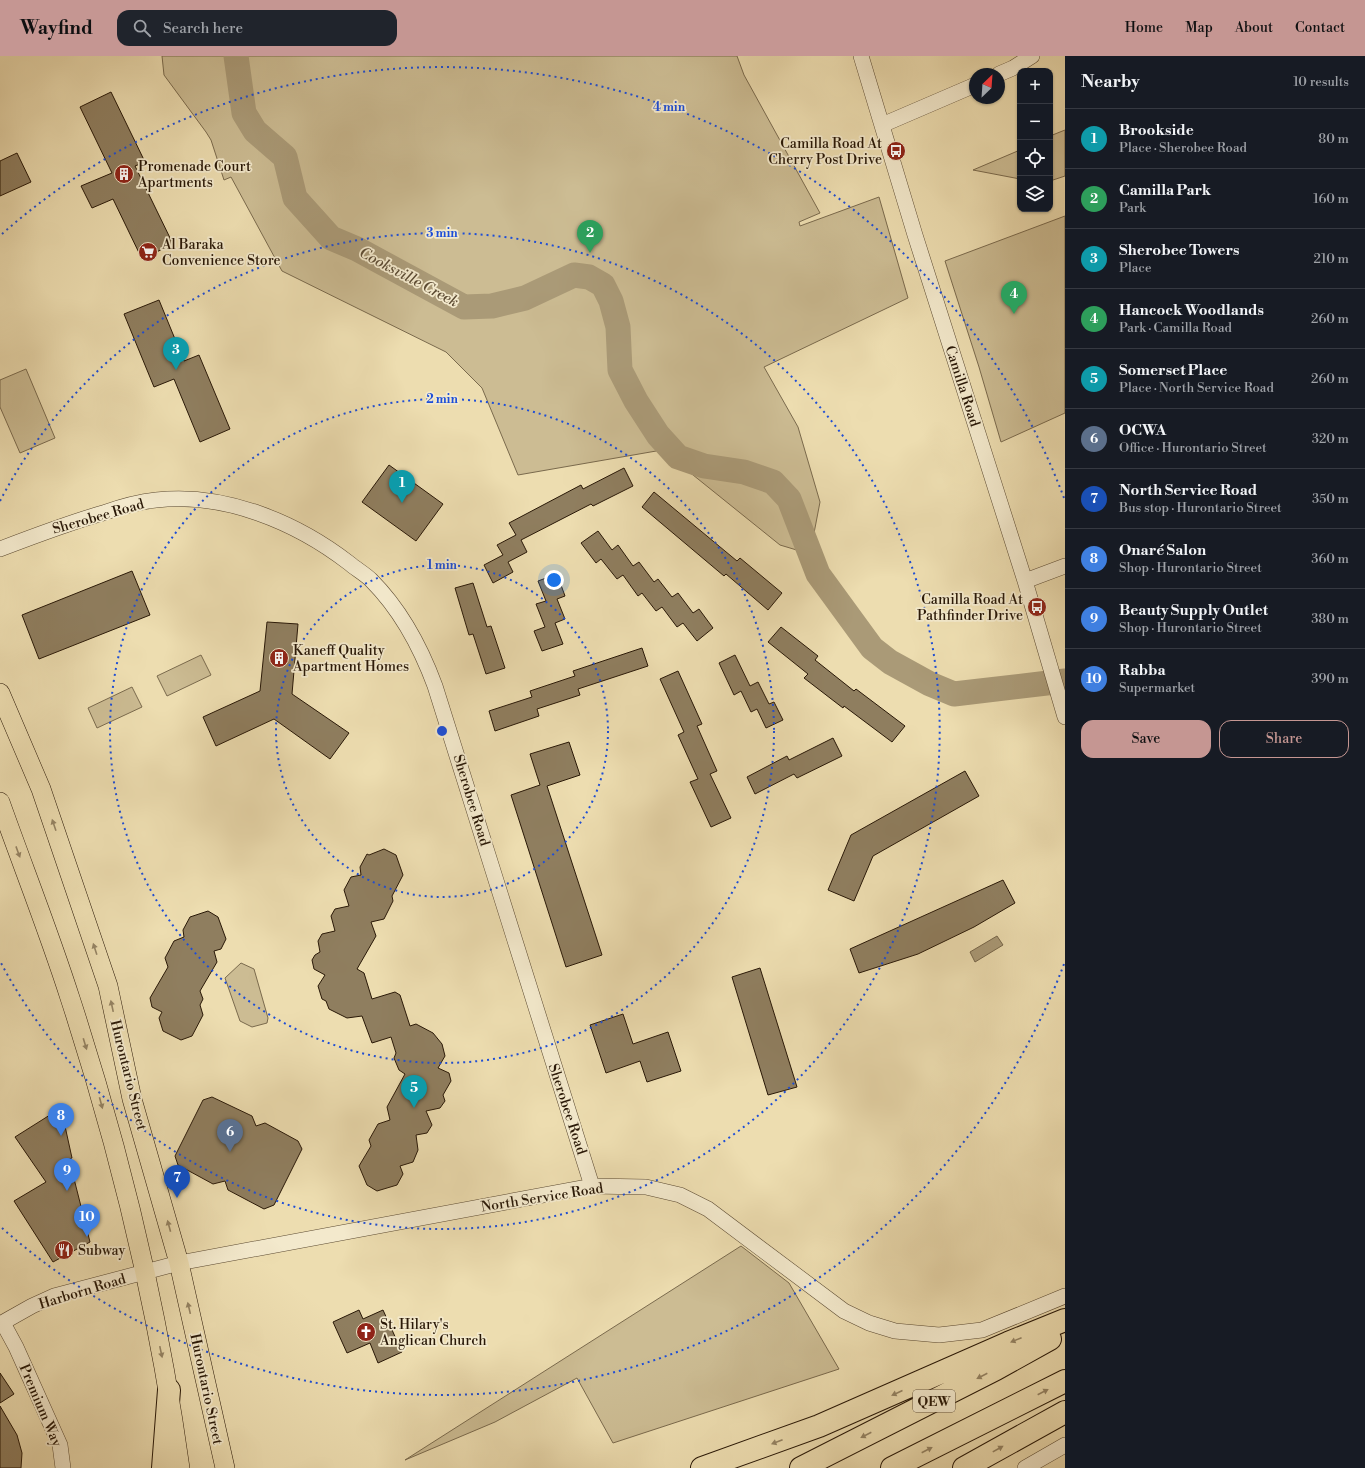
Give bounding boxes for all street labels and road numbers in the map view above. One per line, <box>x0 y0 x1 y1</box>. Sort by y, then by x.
street label: Camilla Road <box>940 343 984 429</box>
street label: Sherobee Road <box>50 495 146 539</box>
street label: Sherobee Road <box>449 752 494 848</box>
street label: Hurontario Street <box>106 1018 150 1132</box>
street label: Sherobee Road <box>544 1062 590 1157</box>
street label: North Service Road <box>480 1179 605 1217</box>
street label: Harborn Road <box>37 1270 128 1314</box>
street label: Hurontario Street <box>185 1332 227 1447</box>
street label: Premium Way <box>15 1361 66 1450</box>
road number: QEW <box>913 1390 955 1412</box>

